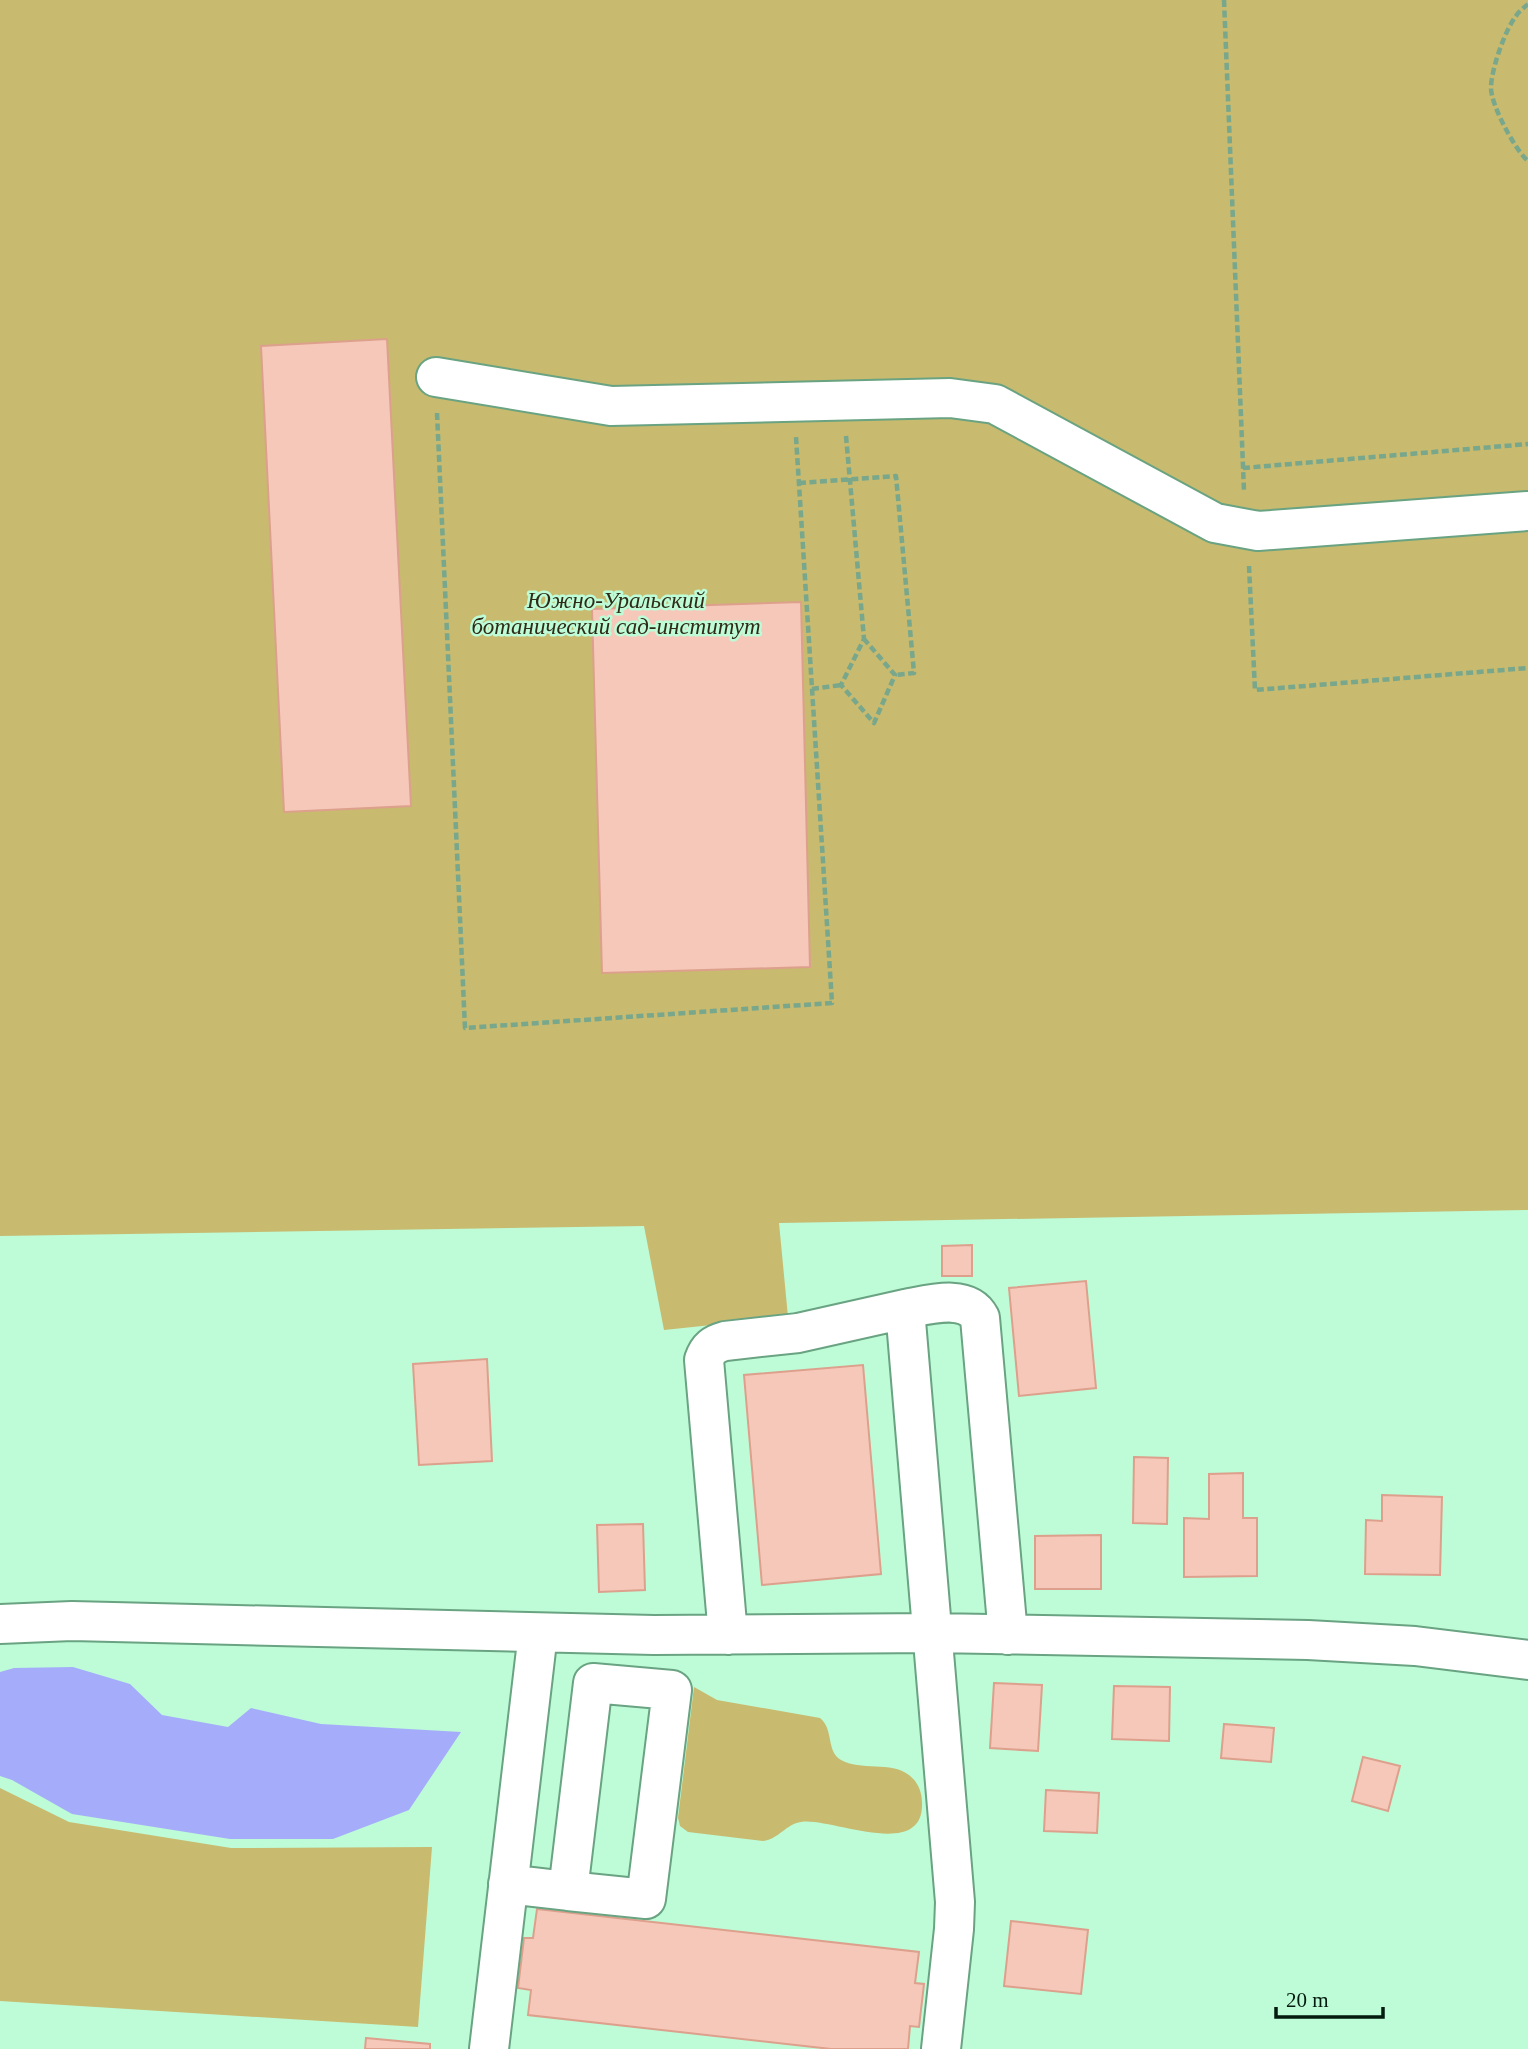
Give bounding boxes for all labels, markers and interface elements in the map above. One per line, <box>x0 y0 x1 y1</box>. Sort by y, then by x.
park label: Южно-Уральский ботанический сад-институт <box>471 588 761 639</box>
scale bar <box>1276 1976 1383 2020</box>
text: 20 m <box>1286 1988 1329 2012</box>

